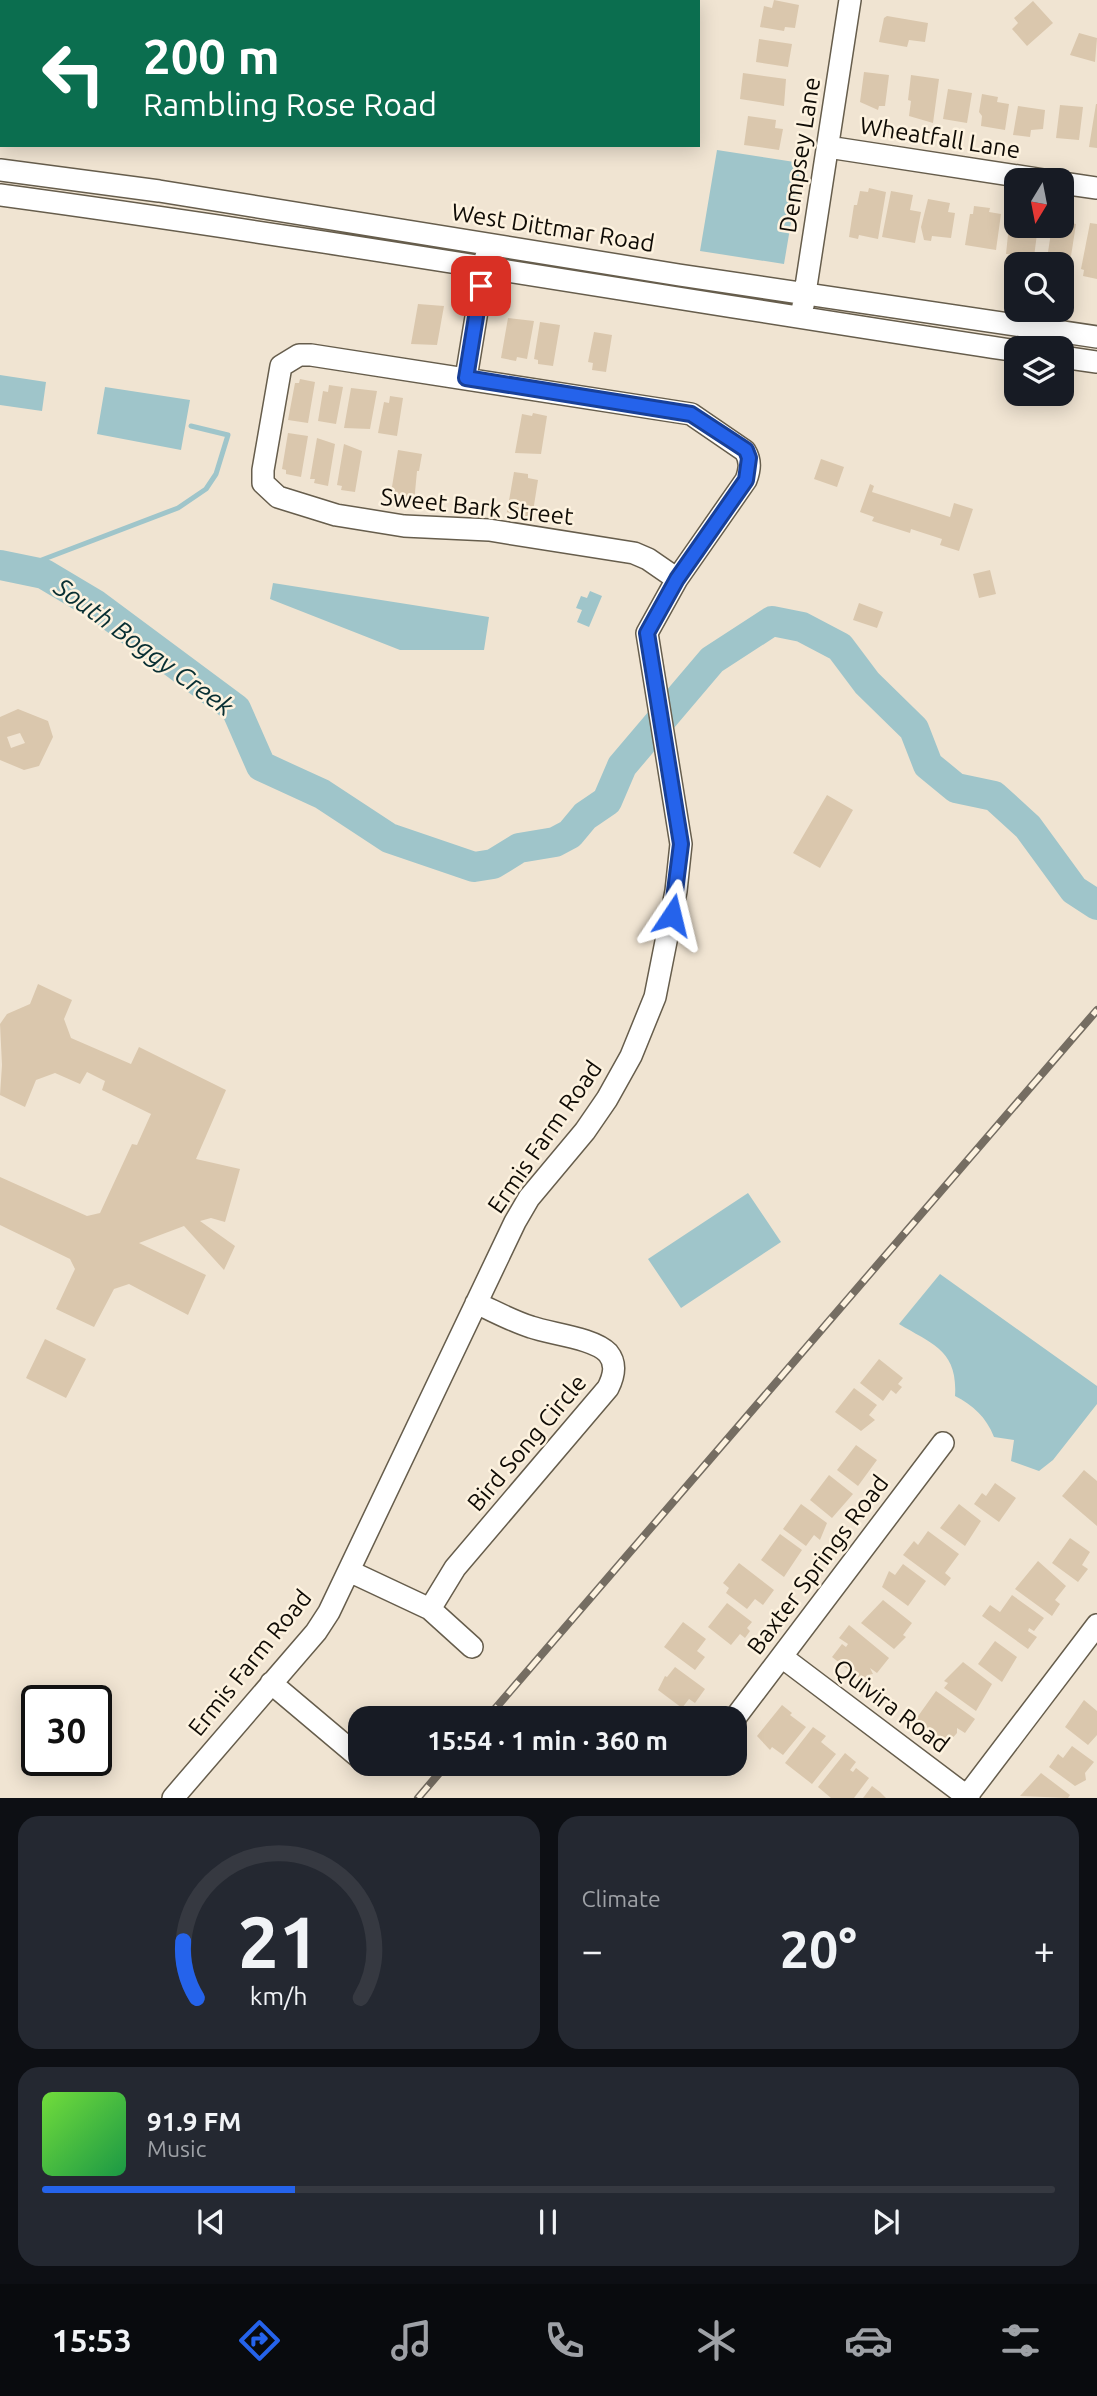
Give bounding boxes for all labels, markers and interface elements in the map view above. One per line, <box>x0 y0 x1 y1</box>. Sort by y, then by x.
icon: left <box>28 28 119 119</box>
text: 200 m <box>143 28 280 83</box>
street label: Dempsey Lane <box>774 75 825 235</box>
text: Rambling Rose Road <box>143 86 437 122</box>
street label: Wheatfall Lane <box>858 112 1022 164</box>
north arrow <box>1004 168 1074 238</box>
map controls <box>1004 168 1074 406</box>
street label: West Dittmar Road <box>450 198 656 257</box>
button: search <box>1004 252 1074 322</box>
pin <box>451 256 511 316</box>
icon: arrive <box>462 267 500 305</box>
button: layers <box>1004 336 1074 406</box>
street label: Sweet Bark Street <box>379 483 575 530</box>
water label: South Boggy Creek <box>48 571 240 722</box>
position arrow <box>635 878 709 952</box>
street label: Ermis Farm Road <box>482 1055 607 1218</box>
street label: Bird Song Circle <box>462 1369 591 1516</box>
street label: Baxter Springs Road <box>741 1470 894 1660</box>
street label: Ermis Farm Road <box>183 1584 317 1741</box>
street label: Quivira Road <box>828 1653 954 1758</box>
speed limit sign: 30 <box>21 1685 112 1776</box>
text: 15:54 · 1 min · 360 m <box>427 1726 668 1755</box>
text: Climate <box>582 1886 661 1911</box>
text: 21 <box>238 1901 320 1983</box>
text: 20° <box>780 1920 857 1978</box>
text: − <box>582 1929 603 1971</box>
text: + <box>1034 1929 1055 1971</box>
text: km/h <box>250 1982 308 2010</box>
text: 91.9 FM <box>147 2107 241 2136</box>
text: Music <box>147 2136 206 2161</box>
icon: previous <box>192 2203 230 2241</box>
icon: pause <box>529 2203 567 2241</box>
icon: next <box>867 2203 905 2241</box>
icon: directions <box>235 2316 284 2365</box>
icon: music <box>387 2316 436 2365</box>
icon: phone <box>540 2316 589 2365</box>
icon: climate <box>692 2316 741 2365</box>
icon: car <box>844 2316 893 2365</box>
icon: filters <box>996 2316 1045 2365</box>
text: 15:53 <box>52 2322 132 2358</box>

